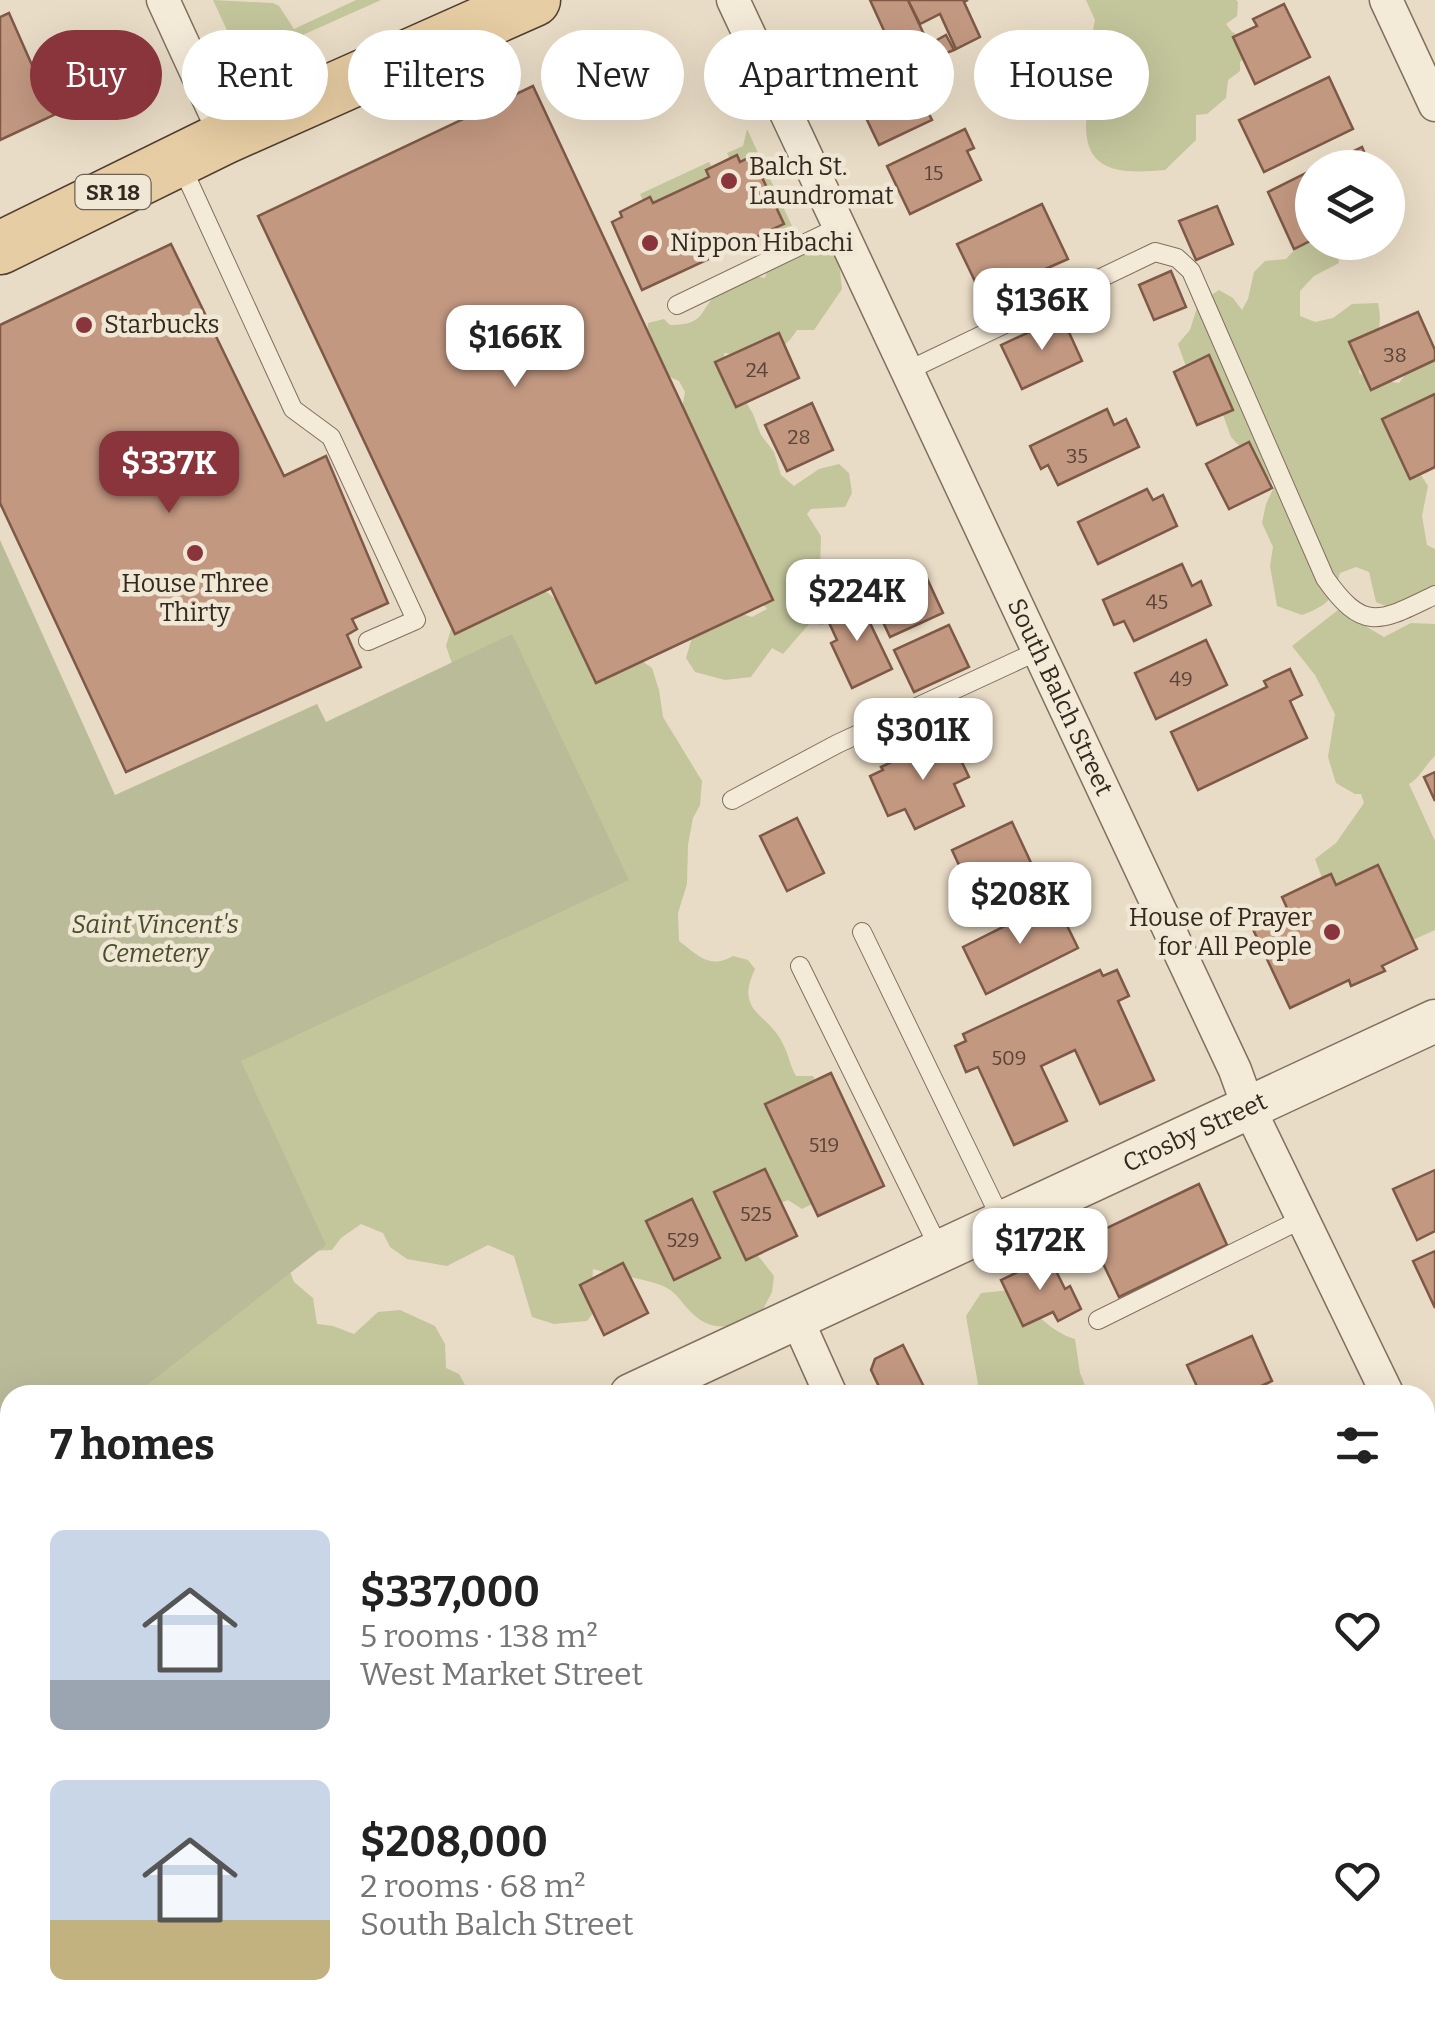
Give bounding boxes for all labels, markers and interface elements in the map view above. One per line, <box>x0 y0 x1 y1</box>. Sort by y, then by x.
chip: Buy <box>30 30 162 120</box>
chip: Rent <box>182 30 328 120</box>
chip: Filters <box>348 30 521 120</box>
chip: New <box>541 30 684 120</box>
chip: Apartment <box>704 30 954 120</box>
chip: House <box>974 30 1149 120</box>
map controls <box>1295 150 1405 260</box>
button: layers <box>1295 150 1405 260</box>
place label: Balch St. Laundromat <box>749 152 894 211</box>
house number: 15 <box>925 161 943 185</box>
marker: Balch St. Laundromat <box>718 170 740 192</box>
road number: SR 18 <box>76 175 150 209</box>
place label: Nippon Hibachi <box>670 228 853 258</box>
marker: Nippon Hibachi <box>639 232 661 254</box>
pin: $136K <box>972 268 1112 353</box>
text: $136K <box>995 281 1089 319</box>
pin: $166K <box>445 305 585 390</box>
place label: Starbucks <box>104 310 219 340</box>
marker: Starbucks <box>73 314 95 336</box>
text: $166K <box>468 318 562 356</box>
house number: 38 <box>1383 343 1407 367</box>
house number: 24 <box>746 358 769 382</box>
house number: 28 <box>788 425 810 449</box>
pin: $337K <box>99 431 239 516</box>
text: $337K <box>121 444 217 482</box>
house number: 35 <box>1066 444 1088 468</box>
marker: House Three Thirty <box>184 542 206 564</box>
pin: $224K <box>787 559 927 644</box>
place label: House Three Thirty <box>121 569 269 628</box>
text: $224K <box>808 572 906 610</box>
house number: 45 <box>1146 590 1168 614</box>
street label: South Balch Street <box>1001 594 1119 800</box>
house number: 49 <box>1169 667 1193 691</box>
pin: $301K <box>853 698 993 783</box>
text: $301K <box>876 711 970 749</box>
pin: $208K <box>950 862 1090 947</box>
text: $208K <box>970 875 1070 913</box>
place label: House of Prayer for All People <box>1129 903 1312 962</box>
park label: Saint Vincent's Cemetery <box>71 910 239 969</box>
marker: House of Prayer for All People <box>1321 921 1343 943</box>
house number: 509 <box>991 1046 1027 1070</box>
street label: Crosby Street <box>1118 1086 1272 1179</box>
house number: 519 <box>809 1133 839 1157</box>
house number: 525 <box>740 1202 772 1226</box>
pin: $172K <box>970 1208 1110 1293</box>
text: $172K <box>995 1221 1085 1259</box>
house number: 529 <box>667 1228 699 1252</box>
icon: filters <box>1330 1418 1385 1473</box>
text: 7 homes <box>50 1420 215 1470</box>
text: $337,000 <box>360 1567 540 1617</box>
icon: home <box>130 1570 250 1690</box>
icon: heart <box>1330 1603 1385 1658</box>
text: 5 rooms · 138 m² <box>360 1617 598 1655</box>
text: West Market Street <box>360 1655 643 1693</box>
text: $208,000 <box>360 1817 548 1867</box>
icon: home <box>130 1820 250 1940</box>
icon: heart <box>1330 1853 1385 1908</box>
text: 2 rooms · 68 m² <box>360 1867 586 1905</box>
text: South Balch Street <box>360 1905 634 1943</box>

